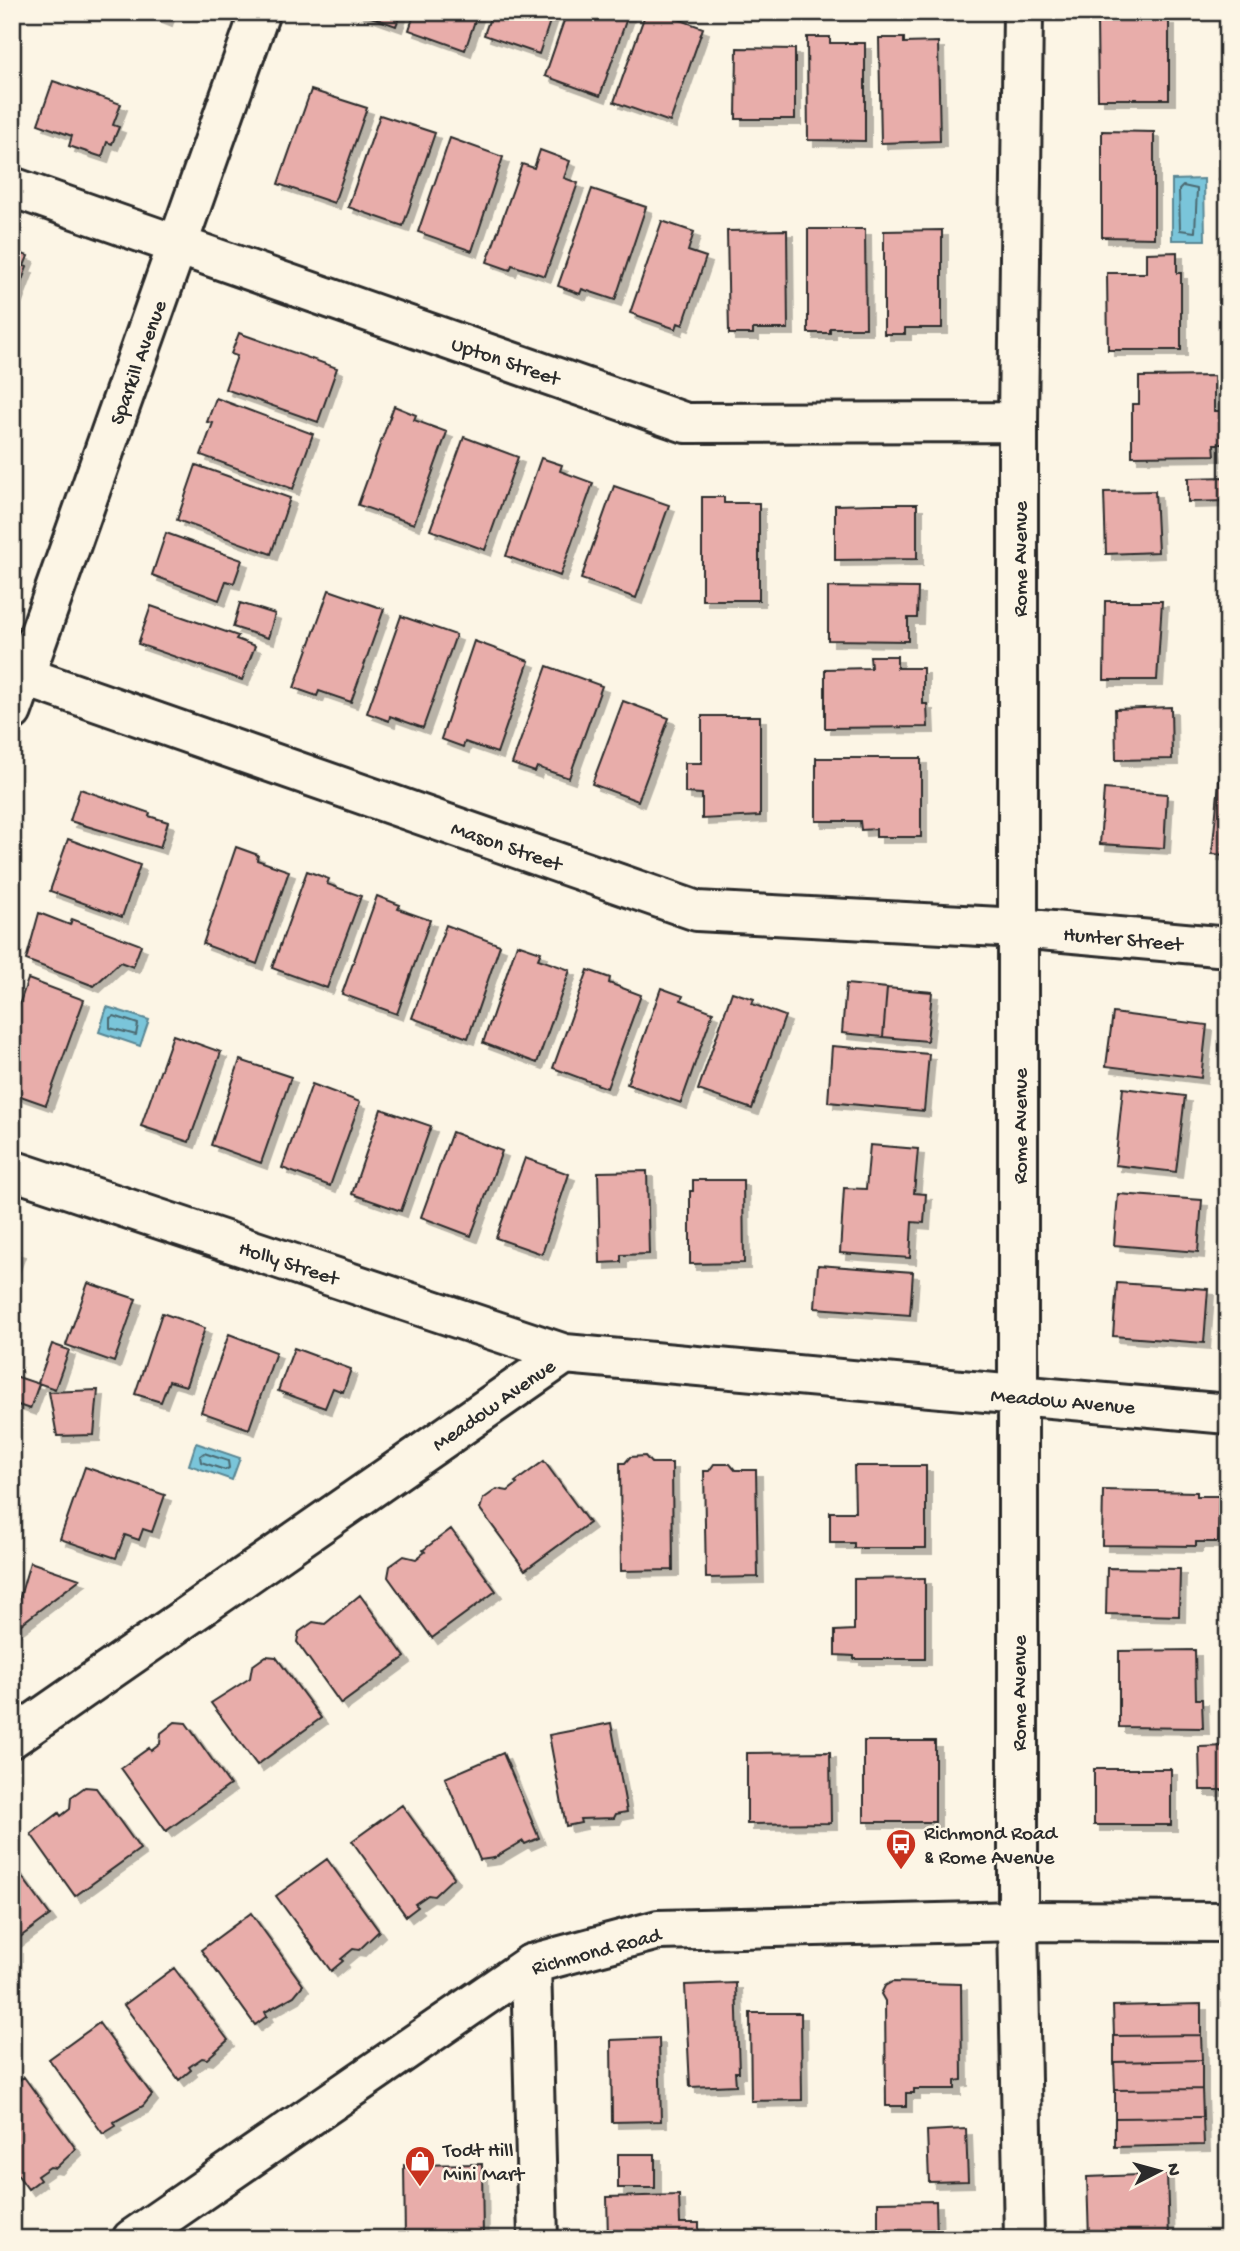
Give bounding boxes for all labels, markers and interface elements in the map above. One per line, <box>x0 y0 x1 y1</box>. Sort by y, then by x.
street label: Sparkill Avenue <box>106 297 175 429</box>
street label: Upton Street <box>447 333 565 394</box>
street label: Rome Avenue <box>1010 500 1035 617</box>
street label: Mason Street <box>447 818 567 880</box>
street label: Hunter Street <box>1062 924 1186 959</box>
street label: Rome Avenue <box>1010 1067 1035 1184</box>
street label: Holly Street <box>235 1237 343 1294</box>
street label: Meadow Avenue <box>429 1354 562 1459</box>
street label: Meadow Avenue <box>990 1385 1137 1422</box>
street label: Rome Avenue <box>1009 1634 1034 1751</box>
place label: Richmond Road & Rome Avenue <box>924 1823 1059 1872</box>
bus stop icon: Richmond Road & Rome Avenue <box>884 1827 918 1871</box>
street label: Richmond Road <box>529 1924 666 1983</box>
north arrow <box>1124 2136 1194 2206</box>
place label: Todt Hill Mini Mart <box>442 2140 526 2189</box>
shop icon: Todt Hill Mini Mart <box>403 2144 437 2188</box>
text: N <box>1160 2162 1185 2177</box>

